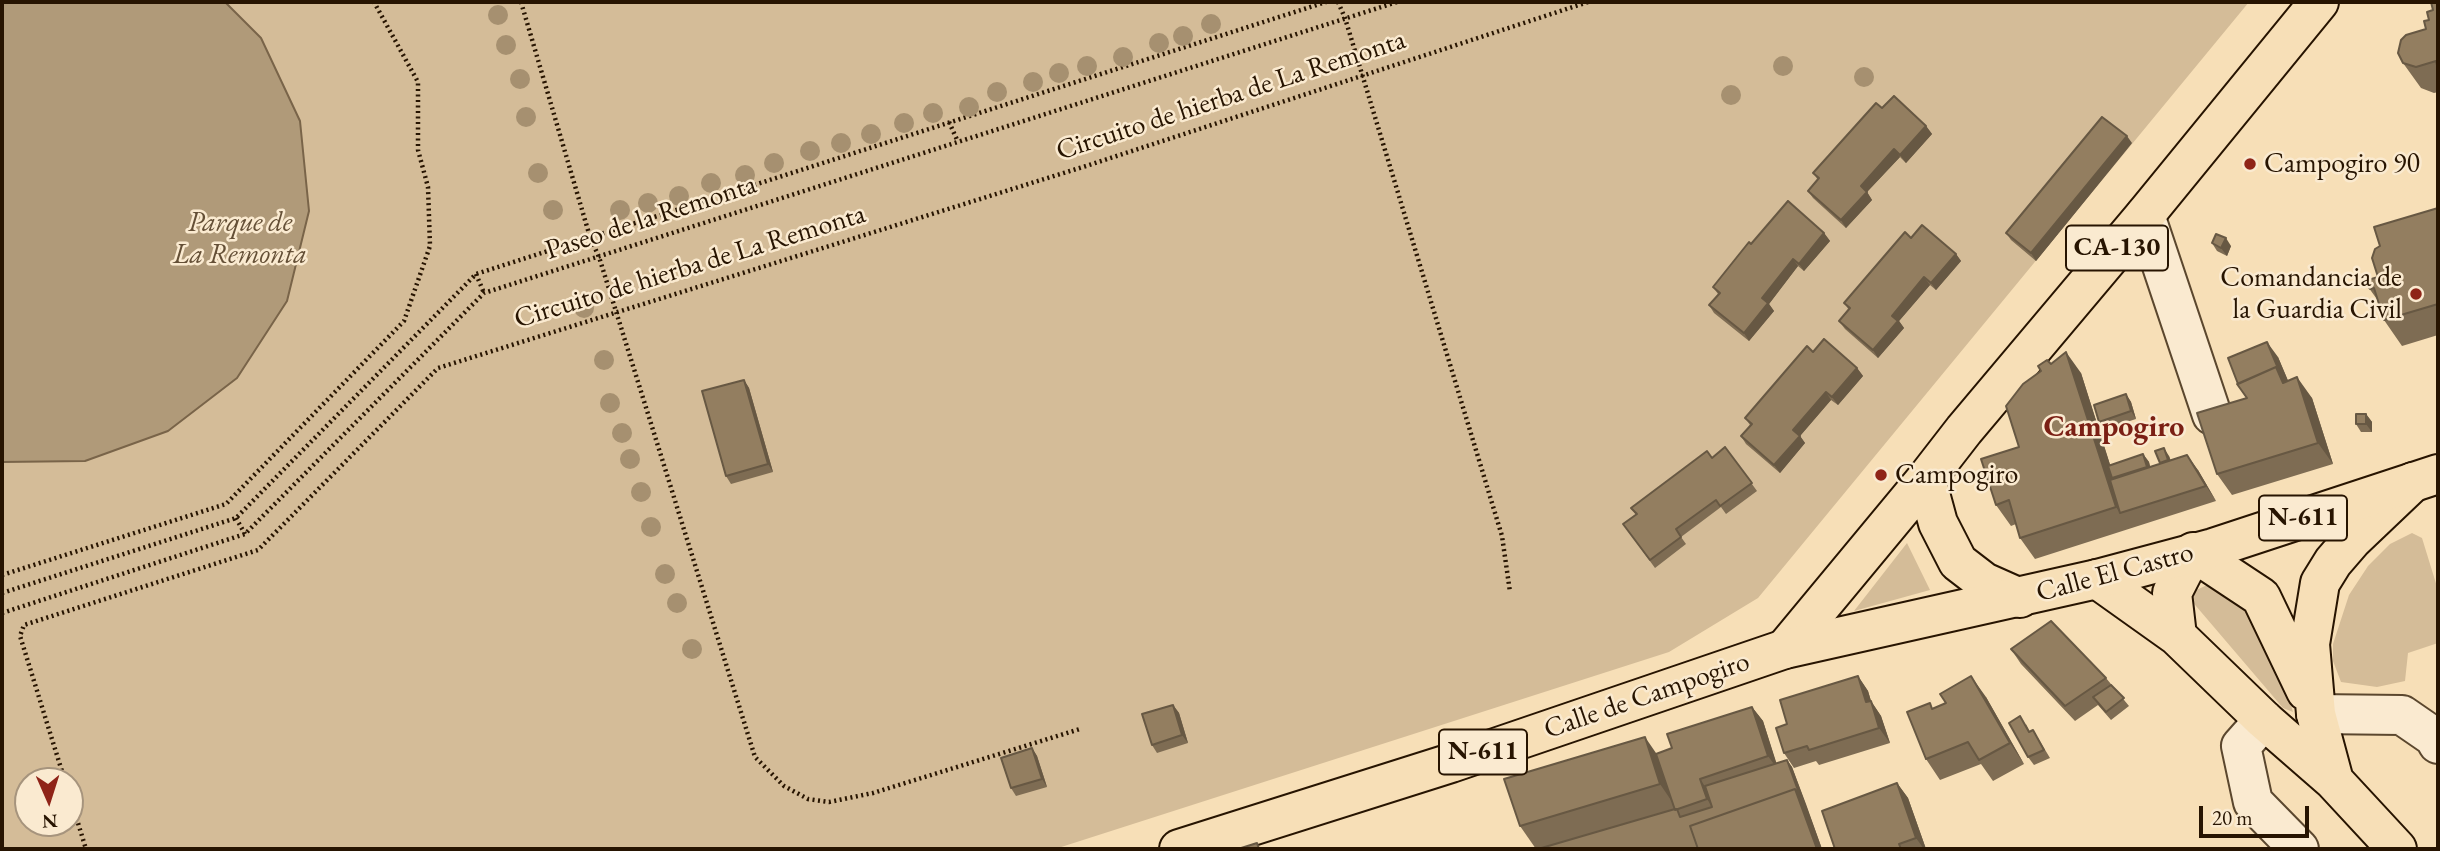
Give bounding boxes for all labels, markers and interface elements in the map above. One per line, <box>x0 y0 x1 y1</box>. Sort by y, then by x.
street label: Circuito de hierba de La Remonta <box>1052 24 1410 168</box>
place label: Campogiro 90 <box>2264 147 2420 181</box>
marker: Campogiro 90 <box>2242 156 2258 172</box>
street label: Paseo de la Remonta <box>541 168 761 268</box>
street label: Circuito de hierba de La Remonta <box>510 198 870 336</box>
park label: Parque de La Remonta <box>173 206 307 272</box>
road number: CA-130 <box>2066 226 2168 270</box>
place label: Comandancia de la Guardia Civil <box>2220 261 2402 327</box>
marker: Comandancia de la Guardia Civil <box>2408 286 2424 302</box>
district label: Campogiro <box>2044 410 2184 446</box>
place label: Campogiro <box>1895 458 2018 492</box>
marker: Campogiro <box>1873 467 1889 483</box>
road number: N-611 <box>2259 496 2347 540</box>
street label: Calle El Castro <box>2033 536 2197 610</box>
street label: Calle de Campogiro <box>1540 645 1754 747</box>
road number: N-611 <box>1439 730 1527 774</box>
north arrow <box>14 767 84 837</box>
scale bar <box>2202 792 2312 836</box>
text: 20 m <box>2212 804 2253 831</box>
text: N <box>42 809 58 834</box>

